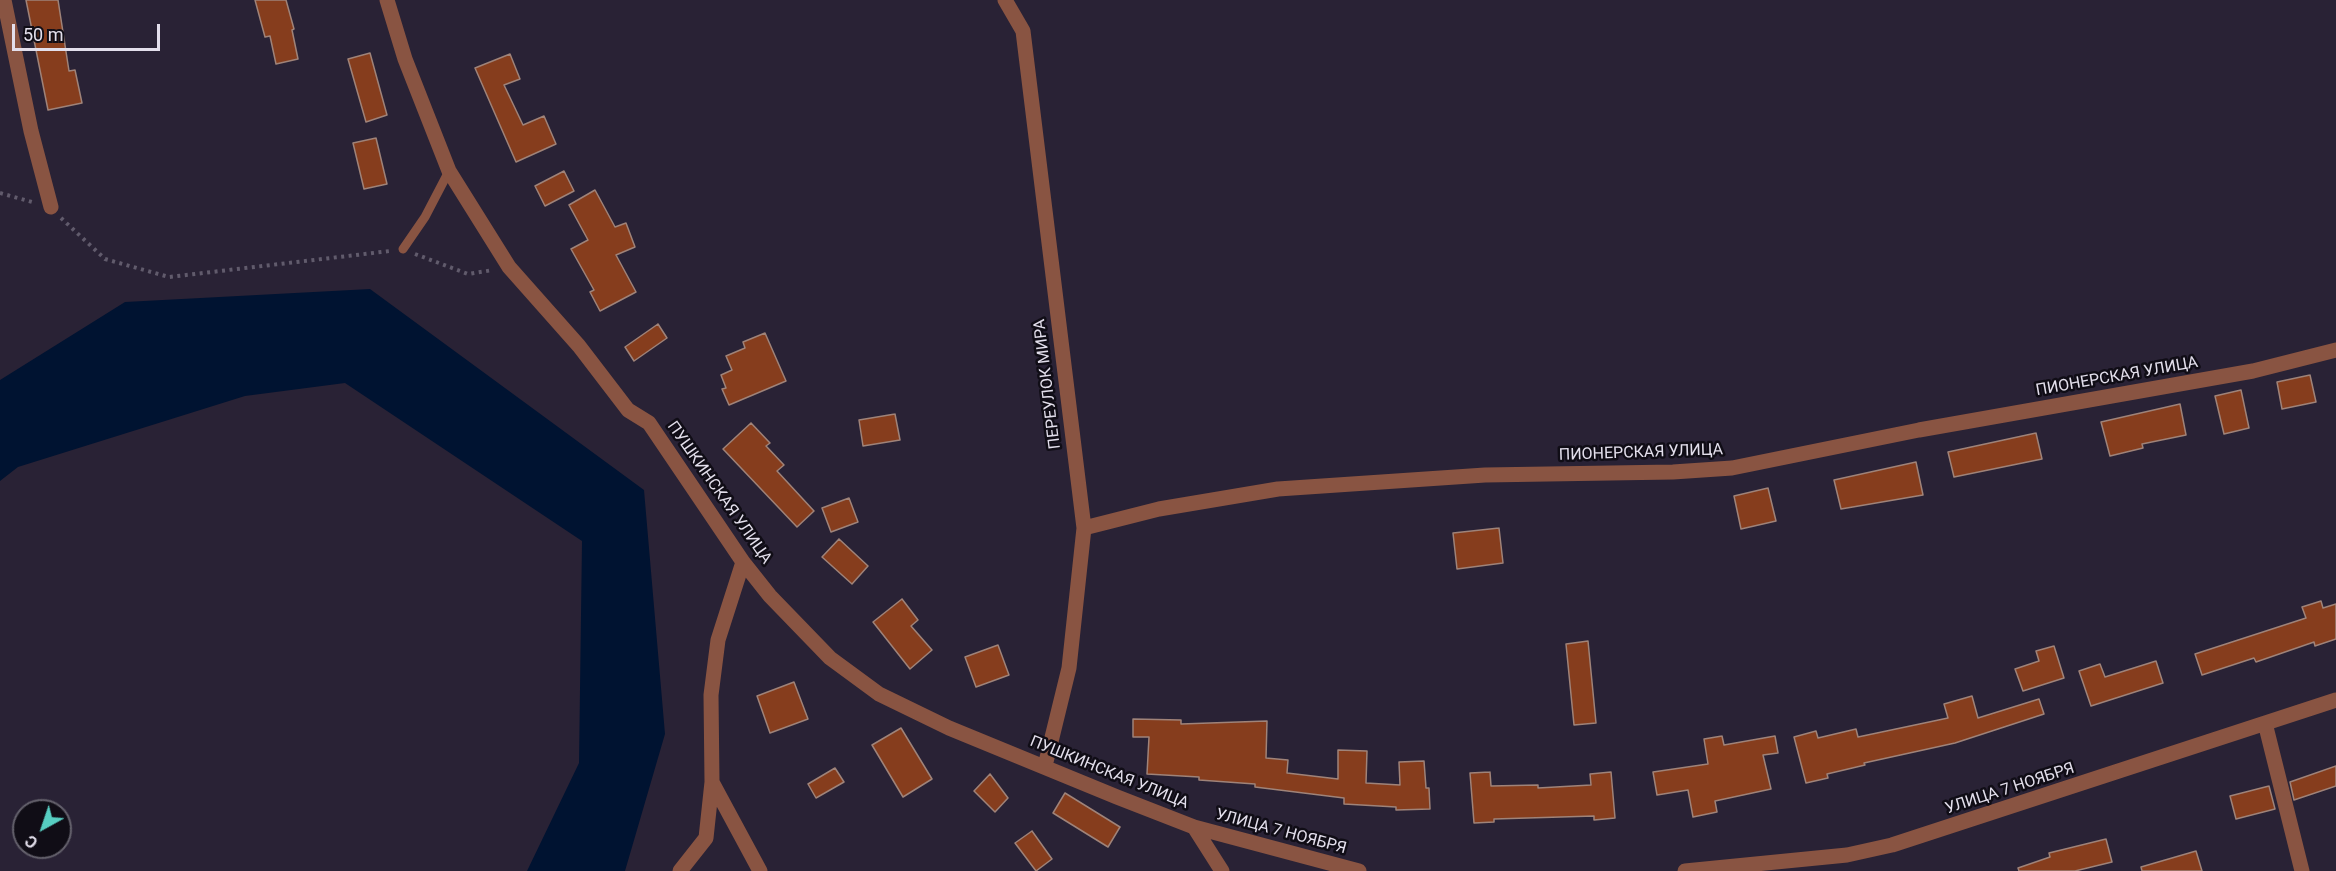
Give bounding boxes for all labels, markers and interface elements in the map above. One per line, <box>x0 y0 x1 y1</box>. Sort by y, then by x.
scale bar <box>15 12 164 50</box>
text: 50 m <box>23 24 63 45</box>
street label: ПЕРЕУЛОК МИРА <box>1031 318 1065 450</box>
street label: ПИОНЕРСКАЯ УЛИЦА <box>2034 353 2200 401</box>
street label: ПУШКИНСКАЯ УЛИЦА <box>662 418 776 568</box>
street label: ПИОНЕРСКАЯ УЛИЦА <box>1559 441 1723 465</box>
street label: ПУШКИНСКАЯ УЛИЦА <box>1027 732 1191 814</box>
street label: УЛИЦА 7 НОЯБРЯ <box>1943 759 2077 819</box>
north arrow <box>12 799 72 859</box>
street label: УЛИЦА 7 НОЯБРЯ <box>1214 805 1348 859</box>
text: С <box>21 831 42 852</box>

